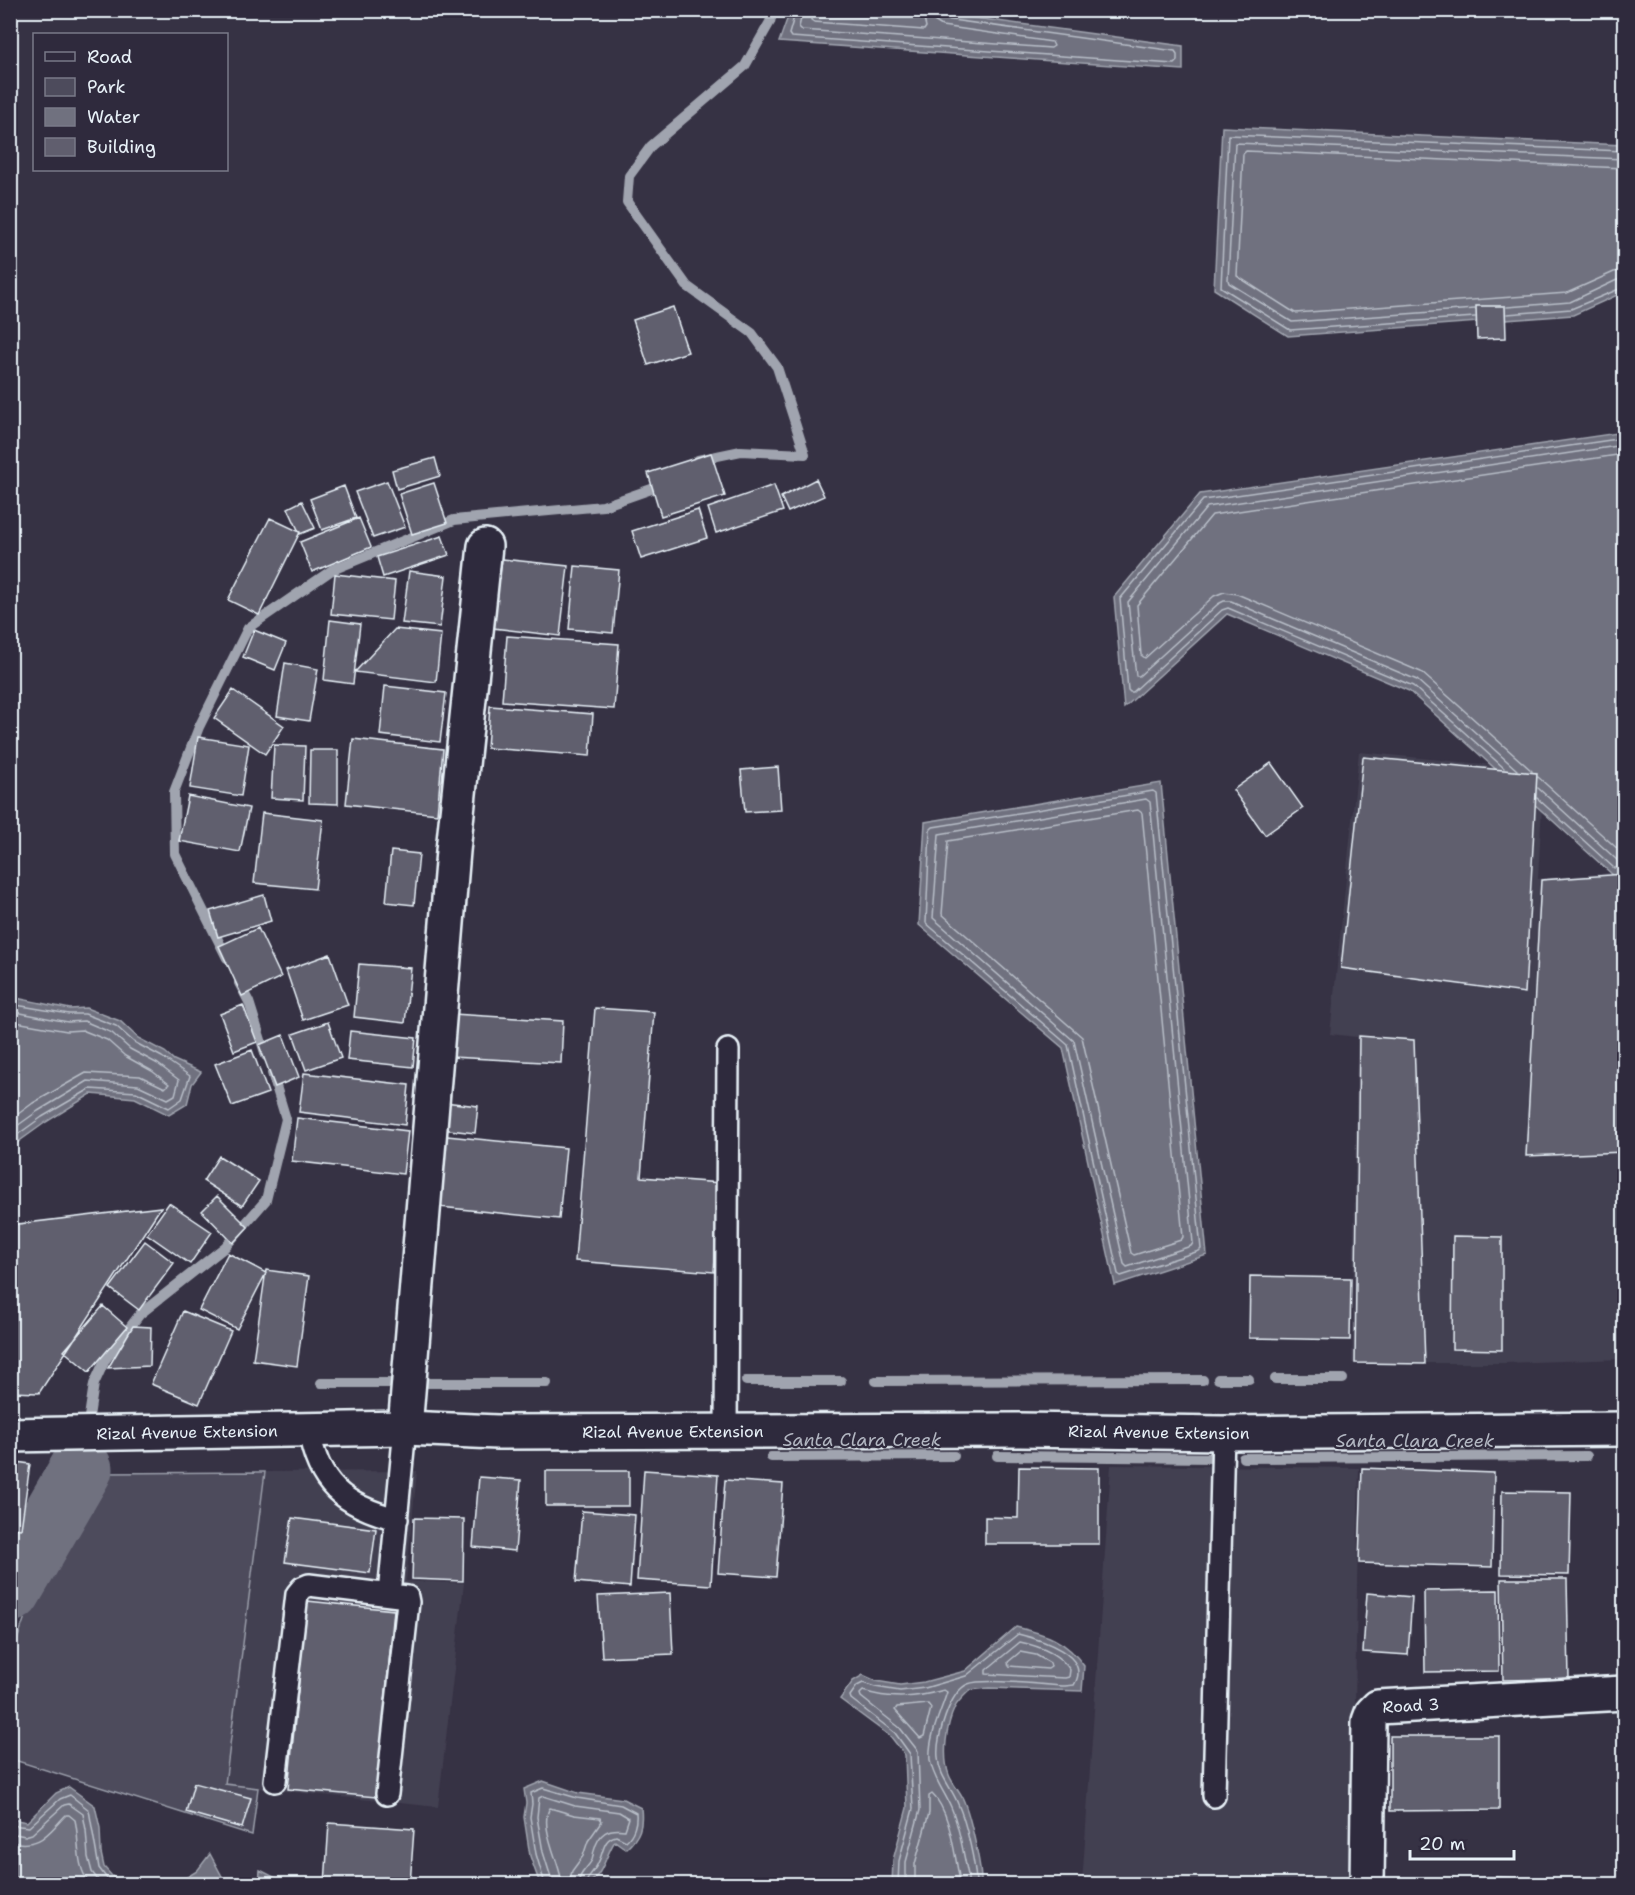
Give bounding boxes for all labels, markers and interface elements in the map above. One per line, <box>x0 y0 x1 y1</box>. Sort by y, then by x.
legend <box>33 33 228 171</box>
text: Road <box>87 45 132 69</box>
text: Park <box>87 75 126 99</box>
text: Water <box>87 105 140 129</box>
text: Building <box>87 135 156 159</box>
street label: Rizal Avenue Extension <box>96 1420 278 1444</box>
street label: Rizal Avenue Extension <box>582 1420 764 1442</box>
street label: Rizal Avenue Extension <box>1068 1420 1250 1444</box>
water label: Santa Clara Creek <box>783 1428 942 1452</box>
water label: Santa Clara Creek <box>1336 1429 1495 1453</box>
street label: Road 3 <box>1382 1693 1440 1717</box>
scale bar <box>1410 1823 1514 1861</box>
text: 20 m <box>1419 1832 1465 1856</box>

